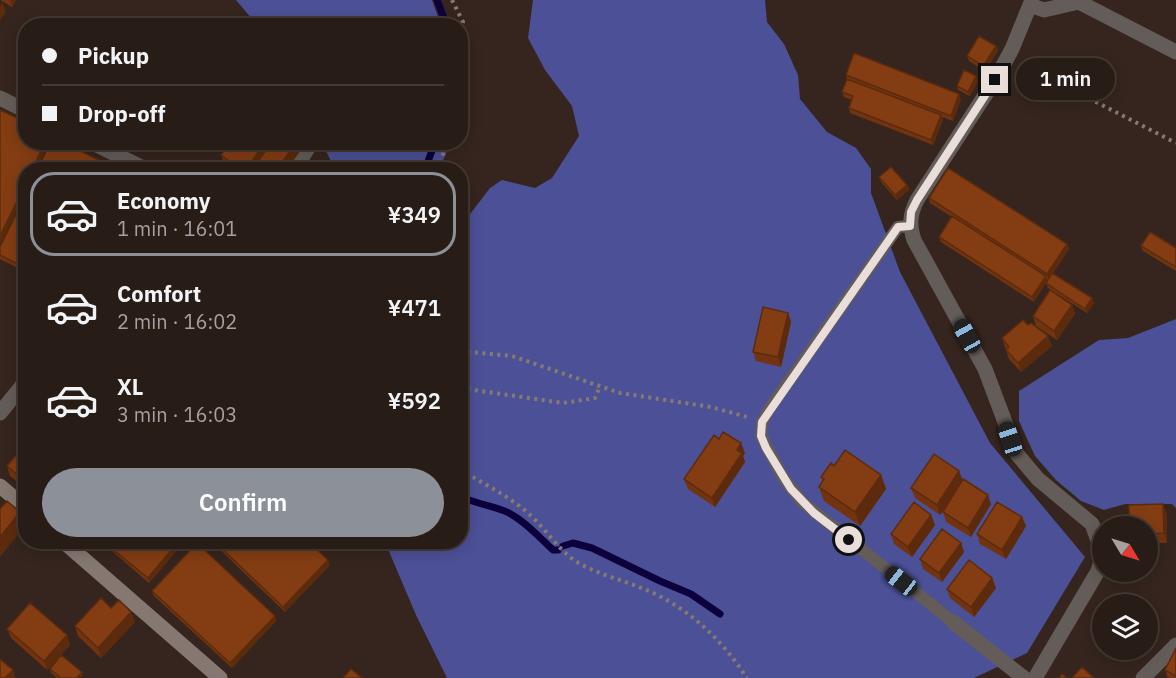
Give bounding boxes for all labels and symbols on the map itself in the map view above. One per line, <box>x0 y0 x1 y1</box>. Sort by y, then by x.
callout: 1 min <box>1016 59 1115 101</box>
route end <box>981 66 1008 93</box>
car <box>950 316 984 356</box>
car <box>996 419 1024 459</box>
north arrow <box>1092 516 1158 582</box>
route start <box>835 526 862 553</box>
car <box>881 563 921 599</box>

